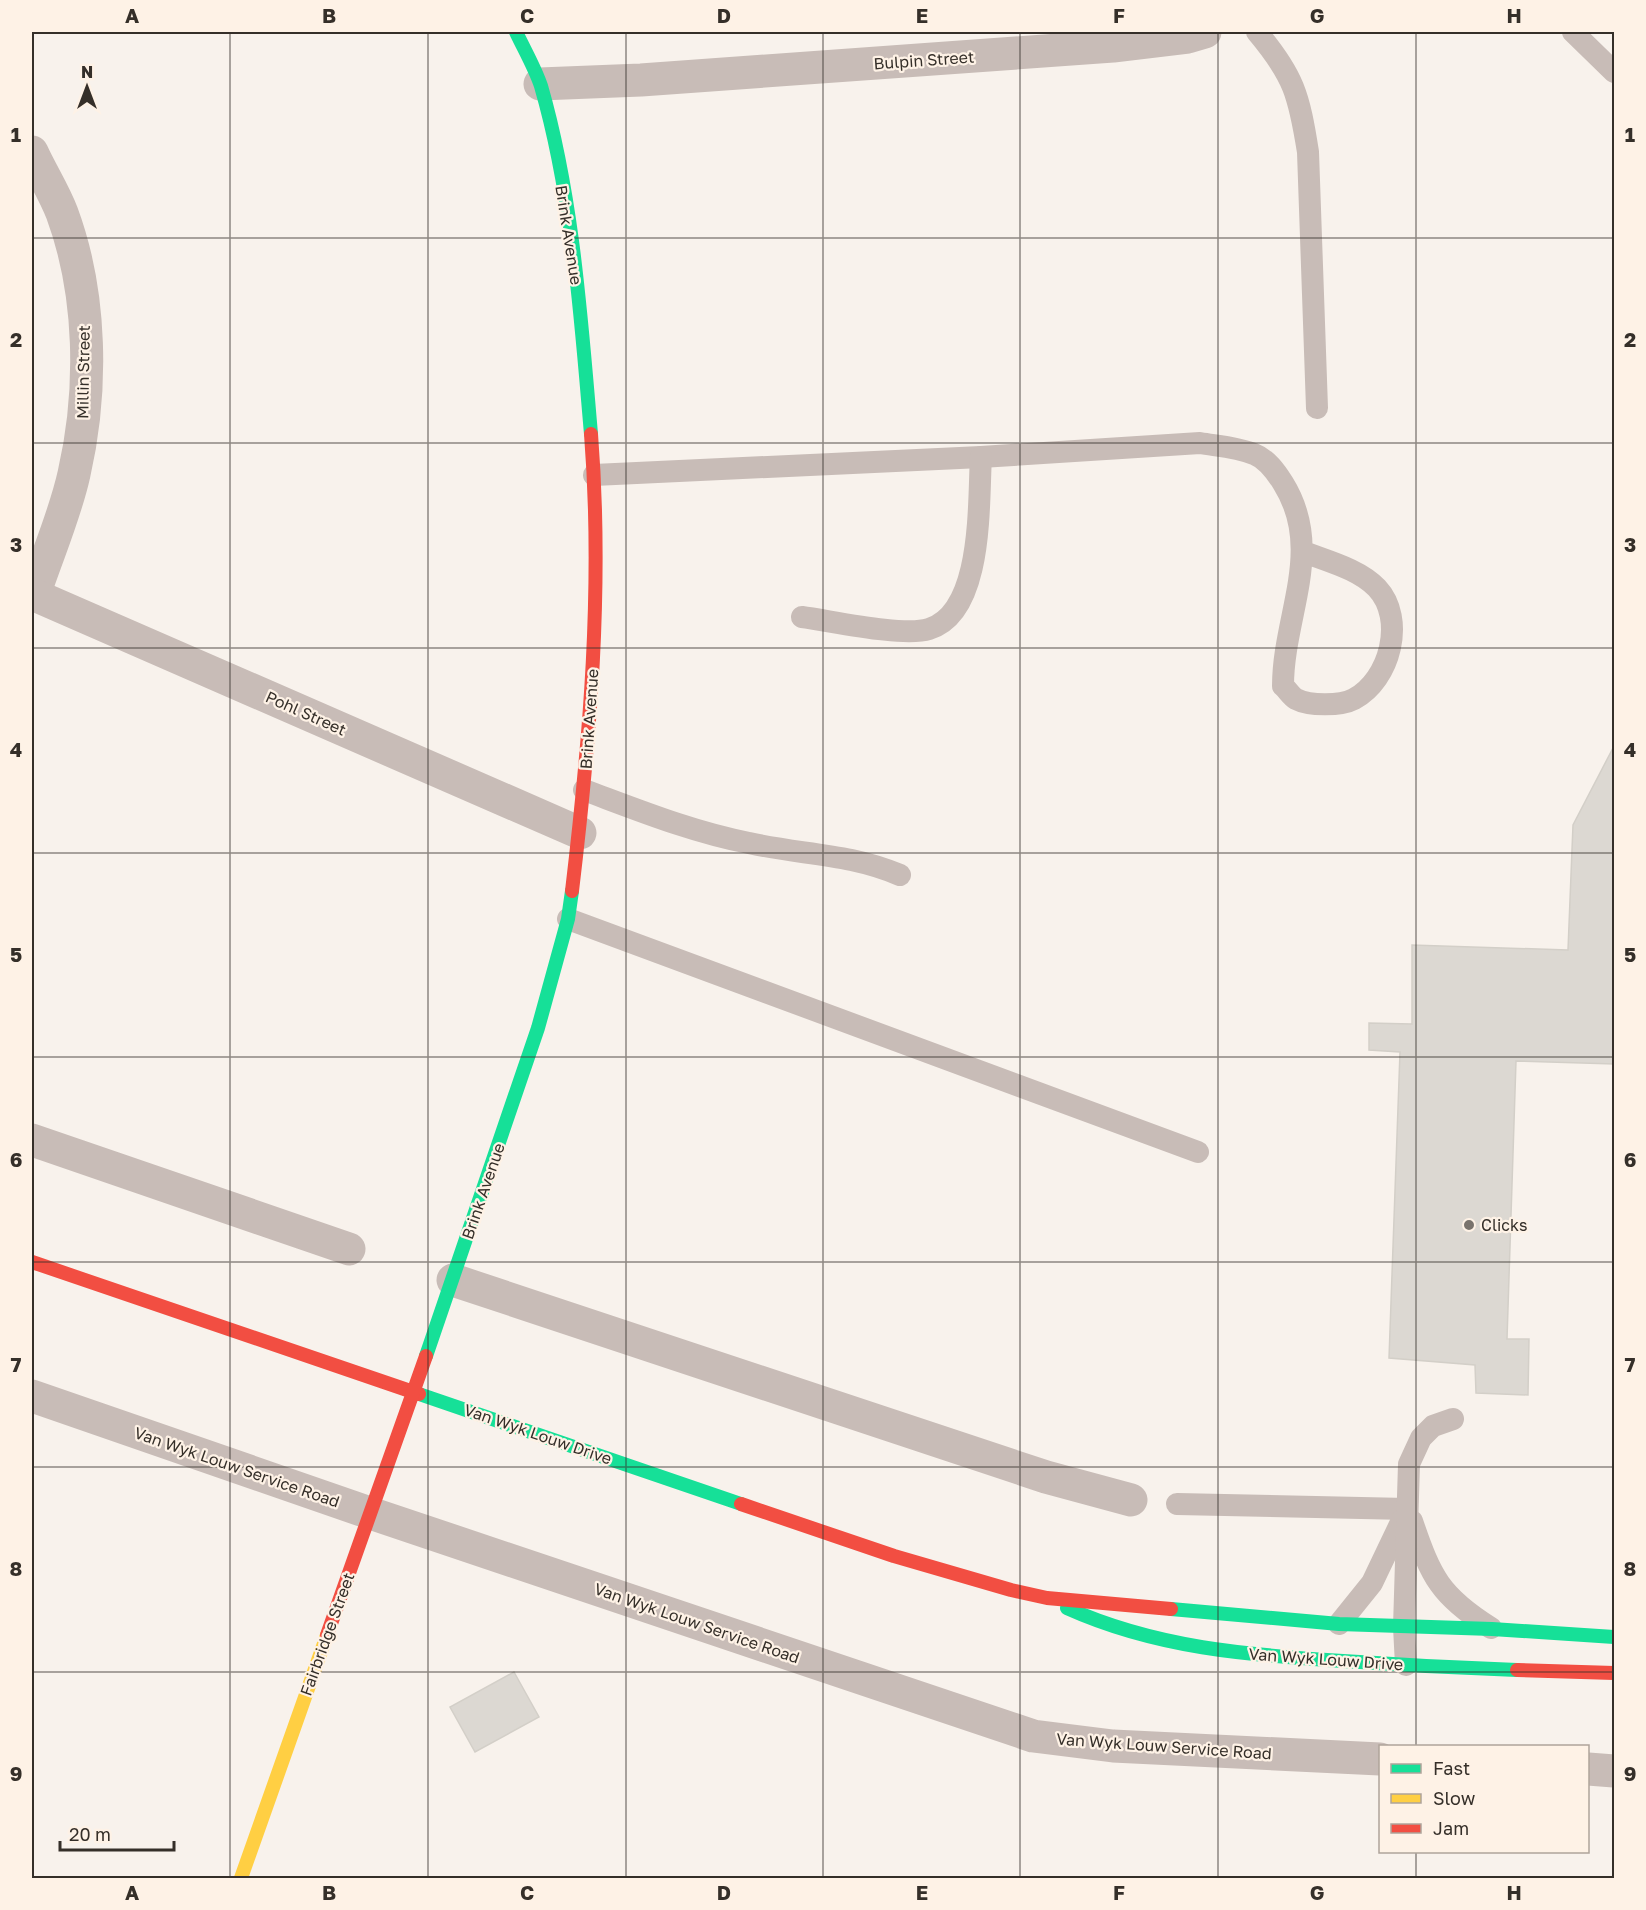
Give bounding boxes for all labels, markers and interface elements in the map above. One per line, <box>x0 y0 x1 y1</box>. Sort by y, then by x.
text: A <box>125 3 139 27</box>
text: B <box>322 3 336 27</box>
text: C <box>520 3 534 27</box>
text: D <box>717 3 731 27</box>
text: E <box>916 3 928 27</box>
text: F <box>1113 3 1125 27</box>
text: G <box>1310 3 1324 27</box>
text: H <box>1506 3 1522 27</box>
street label: Bulpin Street <box>873 47 975 73</box>
north arrow <box>57 57 117 117</box>
text: N <box>81 62 93 82</box>
text: 1 <box>11 122 21 146</box>
text: 1 <box>1625 122 1635 146</box>
street label: Brink Avenue <box>551 184 587 286</box>
street label: Millin Street <box>72 325 94 419</box>
text: 2 <box>10 327 22 351</box>
text: 2 <box>1624 327 1636 351</box>
text: 3 <box>10 532 22 556</box>
text: 3 <box>1624 532 1636 556</box>
street label: Brink Avenue <box>576 668 602 770</box>
street label: Pohl Street <box>263 686 349 740</box>
text: 4 <box>10 737 22 761</box>
text: 4 <box>1624 737 1636 761</box>
text: 5 <box>10 942 22 966</box>
text: 5 <box>1624 942 1636 966</box>
street label: Brink Avenue <box>457 1140 509 1242</box>
text: 6 <box>10 1147 22 1171</box>
text: 6 <box>1624 1147 1636 1171</box>
place label: Clicks <box>1481 1215 1528 1235</box>
marker: Clicks <box>1462 1218 1476 1232</box>
text: 7 <box>11 1352 22 1376</box>
text: 7 <box>1625 1352 1636 1376</box>
street label: Van Wyk Louw Drive <box>462 1399 614 1469</box>
street label: Van Wyk Louw Service Road <box>132 1422 342 1512</box>
text: 8 <box>10 1556 22 1580</box>
text: 8 <box>1624 1556 1636 1580</box>
street label: Fairbridge Street <box>295 1570 359 1698</box>
street label: Van Wyk Louw Service Road <box>592 1578 802 1668</box>
street label: Van Wyk Louw Drive <box>1248 1644 1404 1674</box>
street label: Van Wyk Louw Service Road <box>1056 1728 1272 1764</box>
legend <box>1379 1745 1589 1853</box>
text: Fast <box>1433 1757 1470 1779</box>
text: 9 <box>10 1761 22 1785</box>
text: 9 <box>1624 1761 1636 1785</box>
text: Slow <box>1433 1787 1476 1809</box>
scale bar <box>60 1814 174 1852</box>
text: Jam <box>1433 1817 1469 1839</box>
text: 20 m <box>69 1823 111 1845</box>
text: A <box>125 1880 139 1904</box>
text: B <box>322 1880 336 1904</box>
text: C <box>520 1880 534 1904</box>
text: D <box>717 1880 731 1904</box>
text: E <box>916 1880 928 1904</box>
text: F <box>1113 1880 1125 1904</box>
text: G <box>1310 1880 1324 1904</box>
text: H <box>1506 1880 1522 1904</box>

